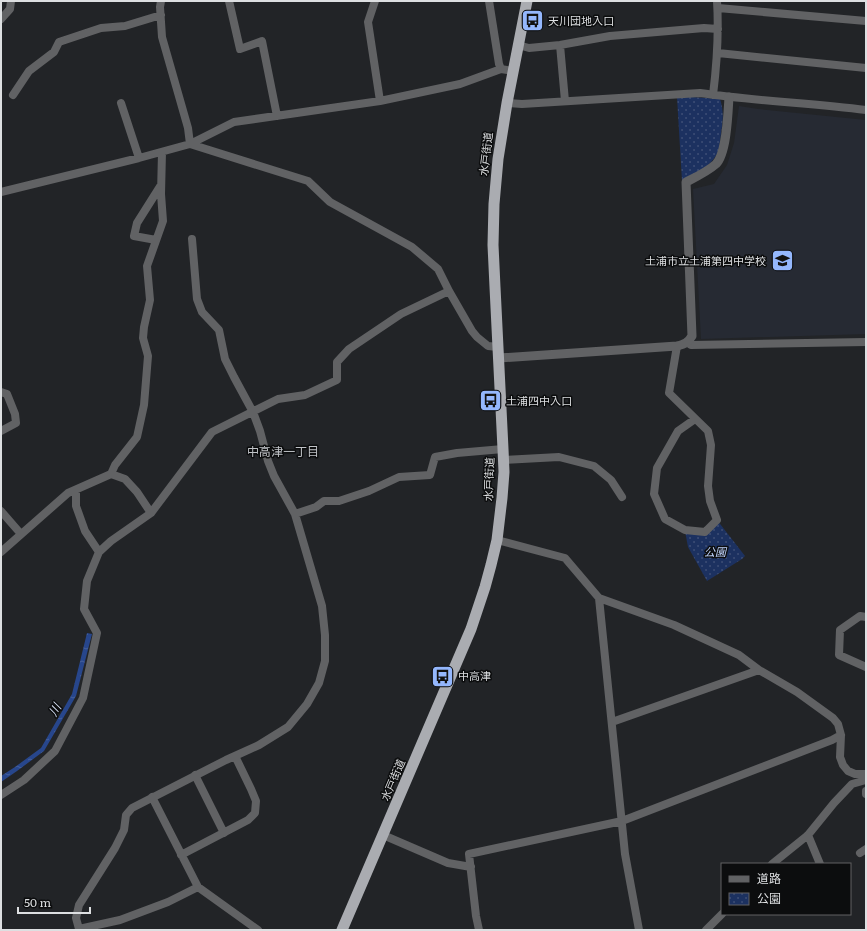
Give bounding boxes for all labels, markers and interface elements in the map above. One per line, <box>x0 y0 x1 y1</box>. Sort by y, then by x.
bus stop icon: 天川団地入口 <box>520 8 546 34</box>
place label: 天川団地入口 <box>548 12 614 28</box>
street label: 水戸街道 <box>474 131 496 177</box>
school or university icon: 土浦市立土浦第四中学校 <box>769 248 795 274</box>
place label: 土浦市立土浦第四中学校 <box>645 252 766 268</box>
bus stop icon: 土浦四中入口 <box>478 388 504 414</box>
place label: 土浦四中入口 <box>506 392 572 408</box>
district label: 中高津一丁目 <box>247 442 319 460</box>
street label: 水戸街道 <box>479 457 497 501</box>
park label: 公園 <box>704 543 728 559</box>
bus stop icon: 中高津 <box>430 663 456 689</box>
place label: 中高津 <box>458 667 491 683</box>
water label: 川 <box>43 698 66 719</box>
street label: 水戸街道 <box>376 756 408 803</box>
legend <box>721 863 851 915</box>
text: 道路 <box>757 869 781 887</box>
scale bar <box>18 889 90 915</box>
text: 公園 <box>757 889 781 907</box>
text: 50 m <box>24 893 51 911</box>

